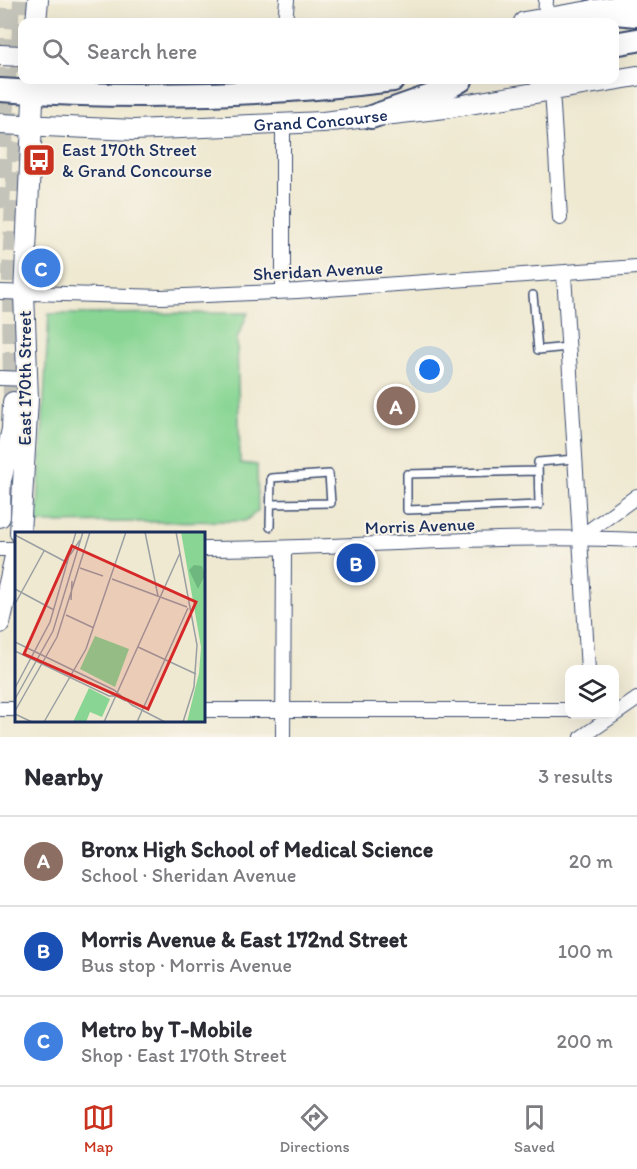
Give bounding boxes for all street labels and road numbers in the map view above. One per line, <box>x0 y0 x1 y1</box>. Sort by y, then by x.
street label: Grand Concourse <box>253 104 389 136</box>
street label: Sheridan Avenue <box>252 257 384 285</box>
street label: East 170th Street <box>14 310 36 445</box>
street label: Morris Avenue <box>364 513 476 539</box>

